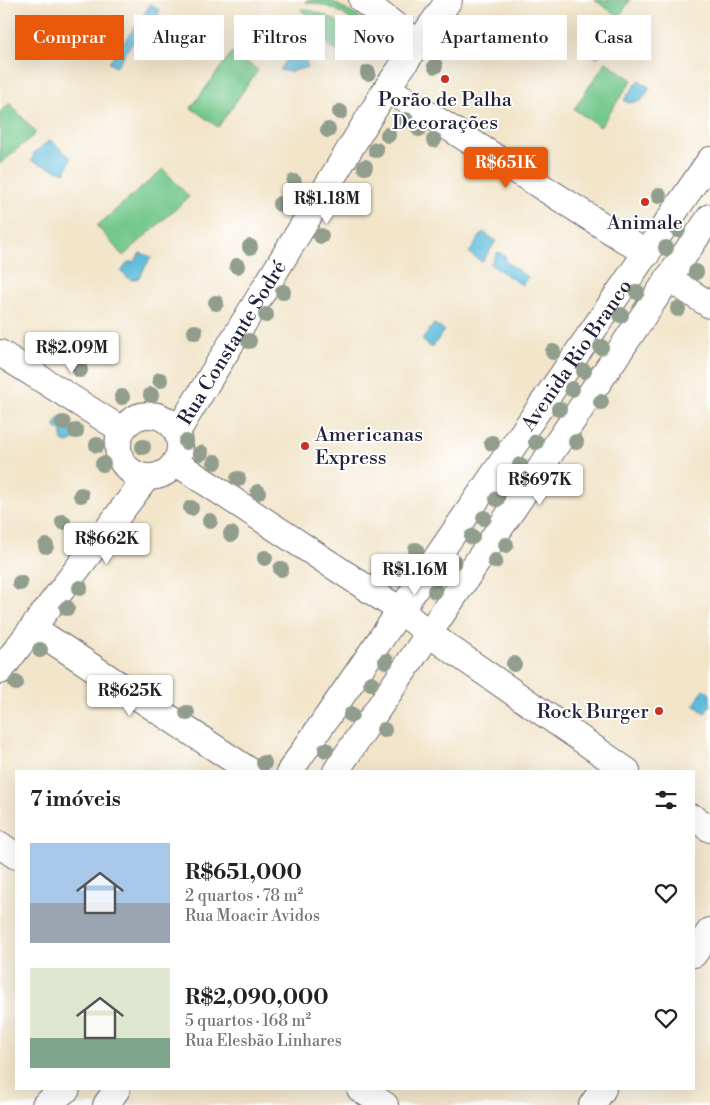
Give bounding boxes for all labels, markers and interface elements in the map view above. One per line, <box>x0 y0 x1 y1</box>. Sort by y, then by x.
chip: Comprar <box>15 15 124 60</box>
chip: Alugar <box>134 15 224 60</box>
chip: Filtros <box>234 15 325 60</box>
chip: Novo <box>335 15 413 60</box>
chip: Apartamento <box>423 15 567 60</box>
chip: Casa <box>577 15 651 60</box>
marker: Porão de Palha Decorações <box>439 73 451 85</box>
place label: Porão de Palha Decorações <box>378 88 513 136</box>
pin: R$651K <box>465 146 547 189</box>
text: R$651K <box>475 153 537 173</box>
pin: R$1.18M <box>281 182 373 225</box>
text: R$1.18M <box>294 189 360 209</box>
marker: Animale <box>639 196 651 208</box>
place label: Animale <box>606 211 683 236</box>
street label: Rua Constante Sodré <box>173 256 293 430</box>
street label: Avenida Rio Branco <box>516 275 638 437</box>
pin: R$2.09M <box>26 332 118 374</box>
text: R$2.09M <box>36 338 108 358</box>
place label: Americanas Express <box>314 423 423 471</box>
marker: Americanas Express <box>299 440 311 452</box>
pin: R$697K <box>499 464 581 506</box>
text: R$697K <box>508 470 572 490</box>
pin: R$662K <box>66 522 148 565</box>
text: R$662K <box>75 529 139 549</box>
pin: R$1.16M <box>369 554 461 596</box>
text: R$1.16M <box>382 560 448 580</box>
pin: R$625K <box>89 674 171 717</box>
text: R$625K <box>98 681 162 701</box>
place label: Rock Burger <box>537 700 649 725</box>
marker: Rock Burger <box>653 705 665 717</box>
icon: filters <box>652 786 680 814</box>
text: 7 imóveis <box>30 787 121 813</box>
text: R$651,000 <box>185 860 302 886</box>
icon: home <box>70 863 130 923</box>
icon: heart <box>652 879 680 907</box>
text: 2 quartos · 78 m² <box>185 886 303 906</box>
text: Rua Moacir Avidos <box>185 906 320 926</box>
text: R$2,090,000 <box>185 985 329 1011</box>
icon: home <box>70 988 130 1048</box>
icon: heart <box>652 1004 680 1032</box>
text: 5 quartos · 168 m² <box>185 1011 311 1031</box>
text: Rua Elesbão Linhares <box>185 1031 342 1051</box>

